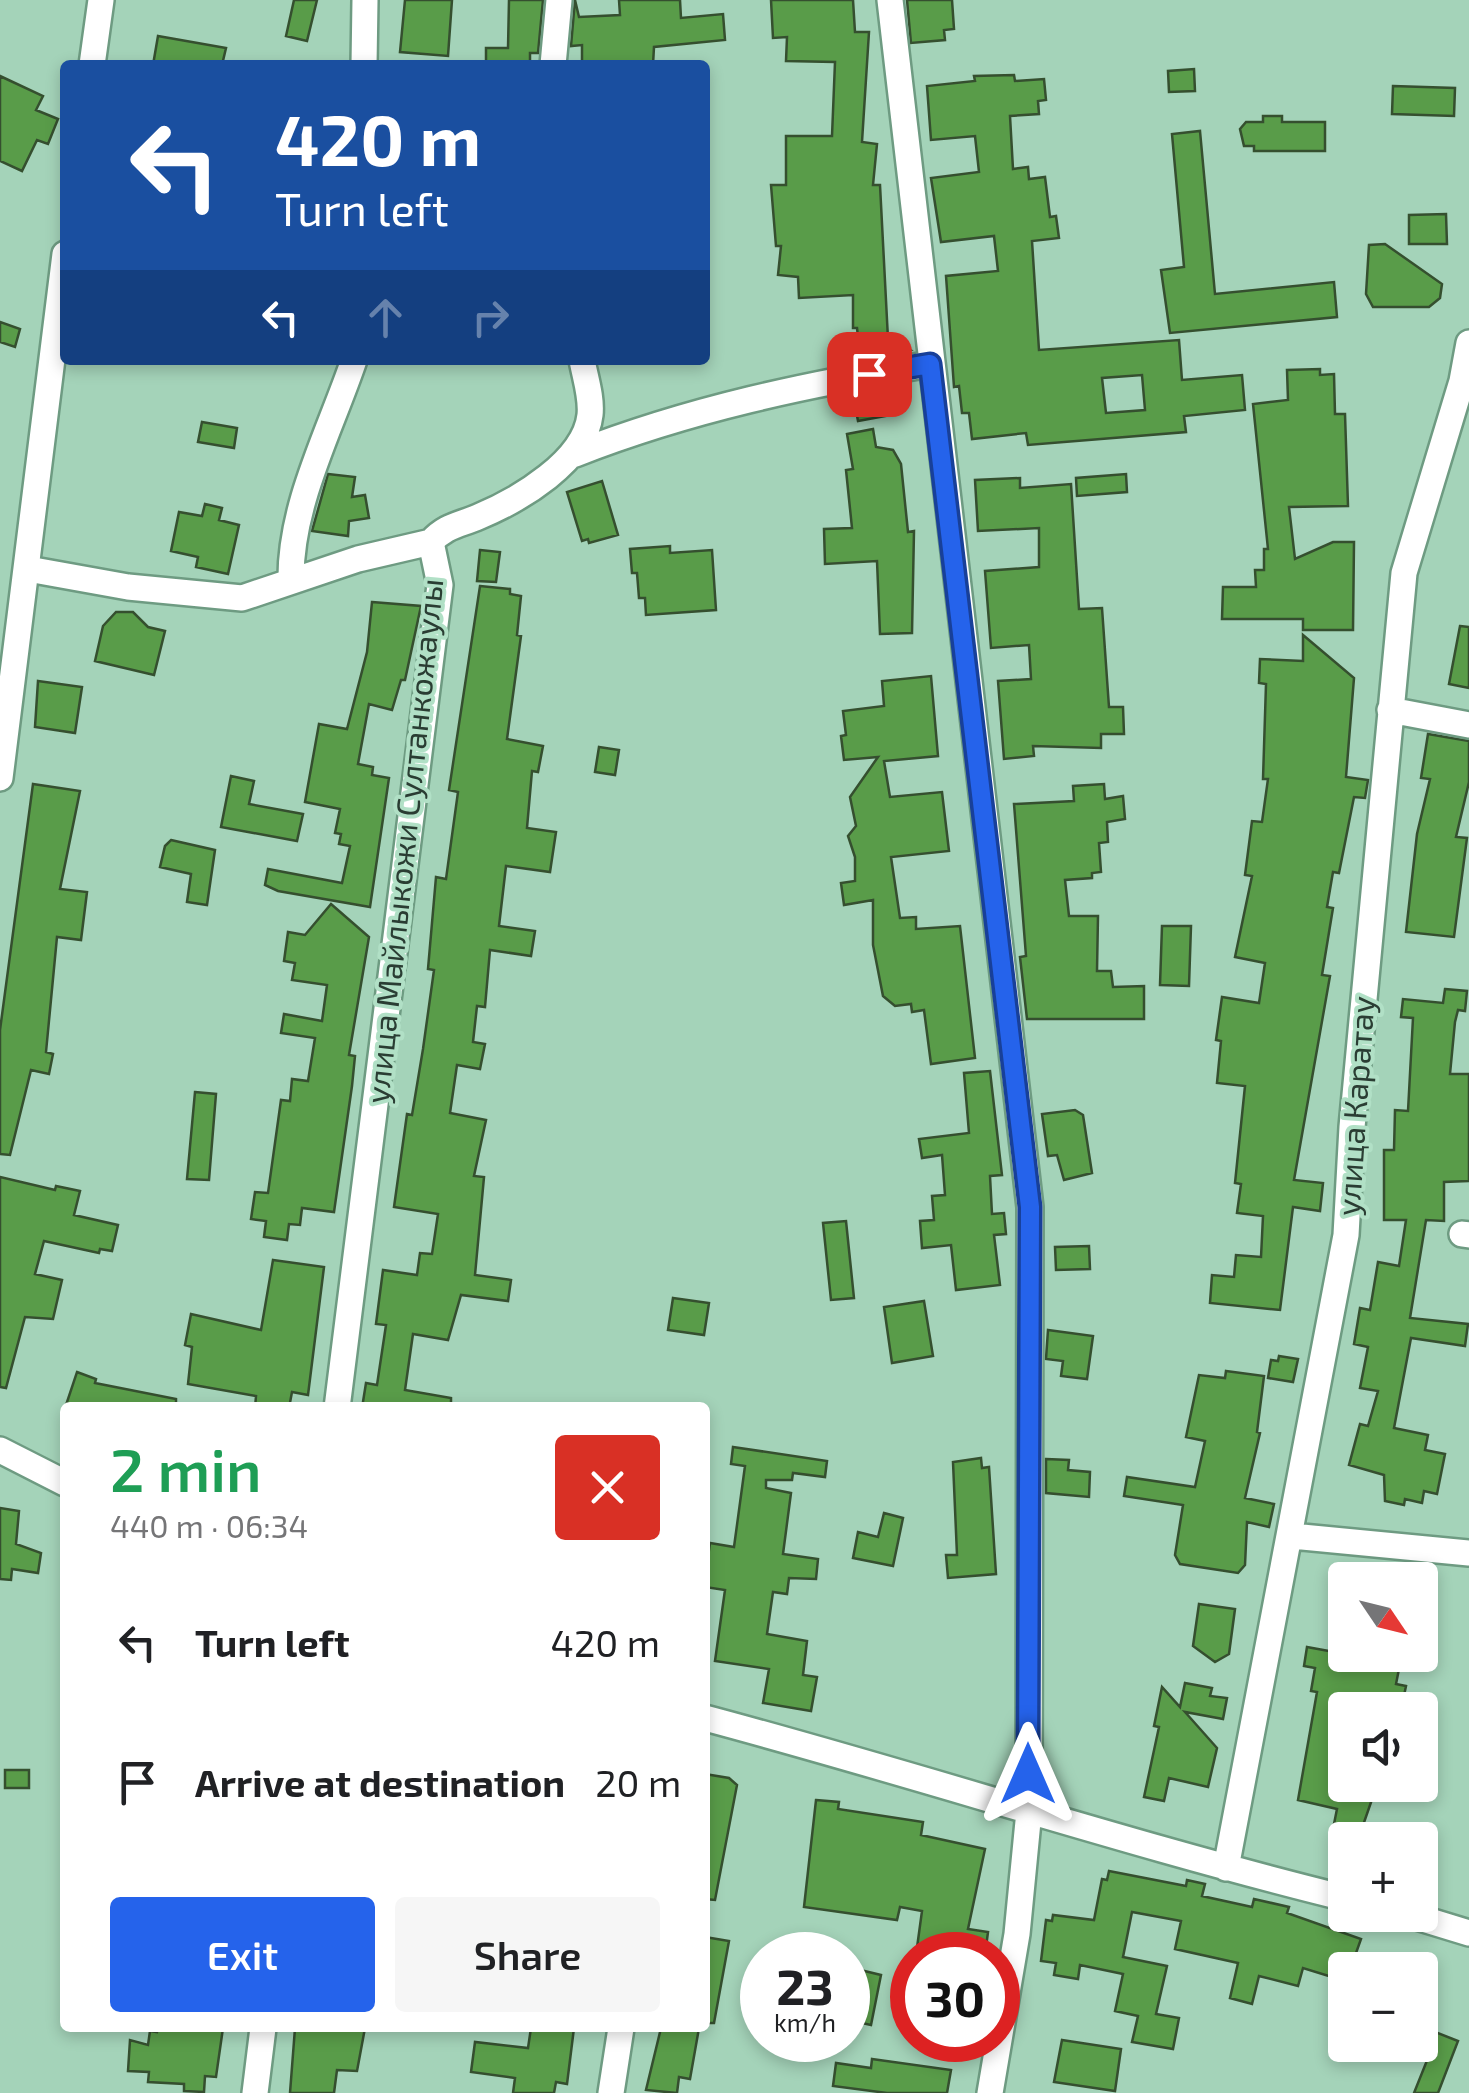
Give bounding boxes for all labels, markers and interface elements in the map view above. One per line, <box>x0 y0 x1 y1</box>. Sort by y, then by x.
text: 420 m <box>275 96 481 180</box>
icon: left <box>110 100 240 230</box>
text: Turn left <box>275 181 449 235</box>
icon: left <box>253 290 308 345</box>
icon: ahead <box>358 290 413 345</box>
icon: right <box>463 290 518 345</box>
pin <box>827 332 912 417</box>
icon: arrive <box>842 347 897 402</box>
street label: улица Майлыкожи Султанкожаулы <box>357 577 450 1105</box>
street label: улица Каратау <box>1327 995 1382 1217</box>
text: 2 min <box>110 1432 262 1504</box>
button: close <box>555 1435 660 1540</box>
text: 440 m · 06:34 <box>110 1506 308 1544</box>
north arrow <box>1328 1562 1438 1672</box>
map controls <box>1328 1562 1438 2062</box>
icon: left <box>110 1615 165 1670</box>
text: Turn left <box>195 1619 350 1665</box>
text: 420 m <box>551 1619 660 1665</box>
button: sound <box>1328 1692 1438 1802</box>
position arrow <box>976 1722 1080 1826</box>
icon: arrive <box>110 1755 165 1810</box>
text: Arrive at destination <box>195 1759 565 1805</box>
text: 20 m <box>595 1759 681 1805</box>
button: + <box>1328 1822 1438 1932</box>
button: Exit <box>110 1897 375 2012</box>
button: Share <box>395 1897 660 2012</box>
speed limit sign: 30 <box>890 1932 1020 2062</box>
button: − <box>1328 1952 1438 2062</box>
text: 23 <box>776 1955 834 2015</box>
text: km/h <box>774 2007 836 2037</box>

